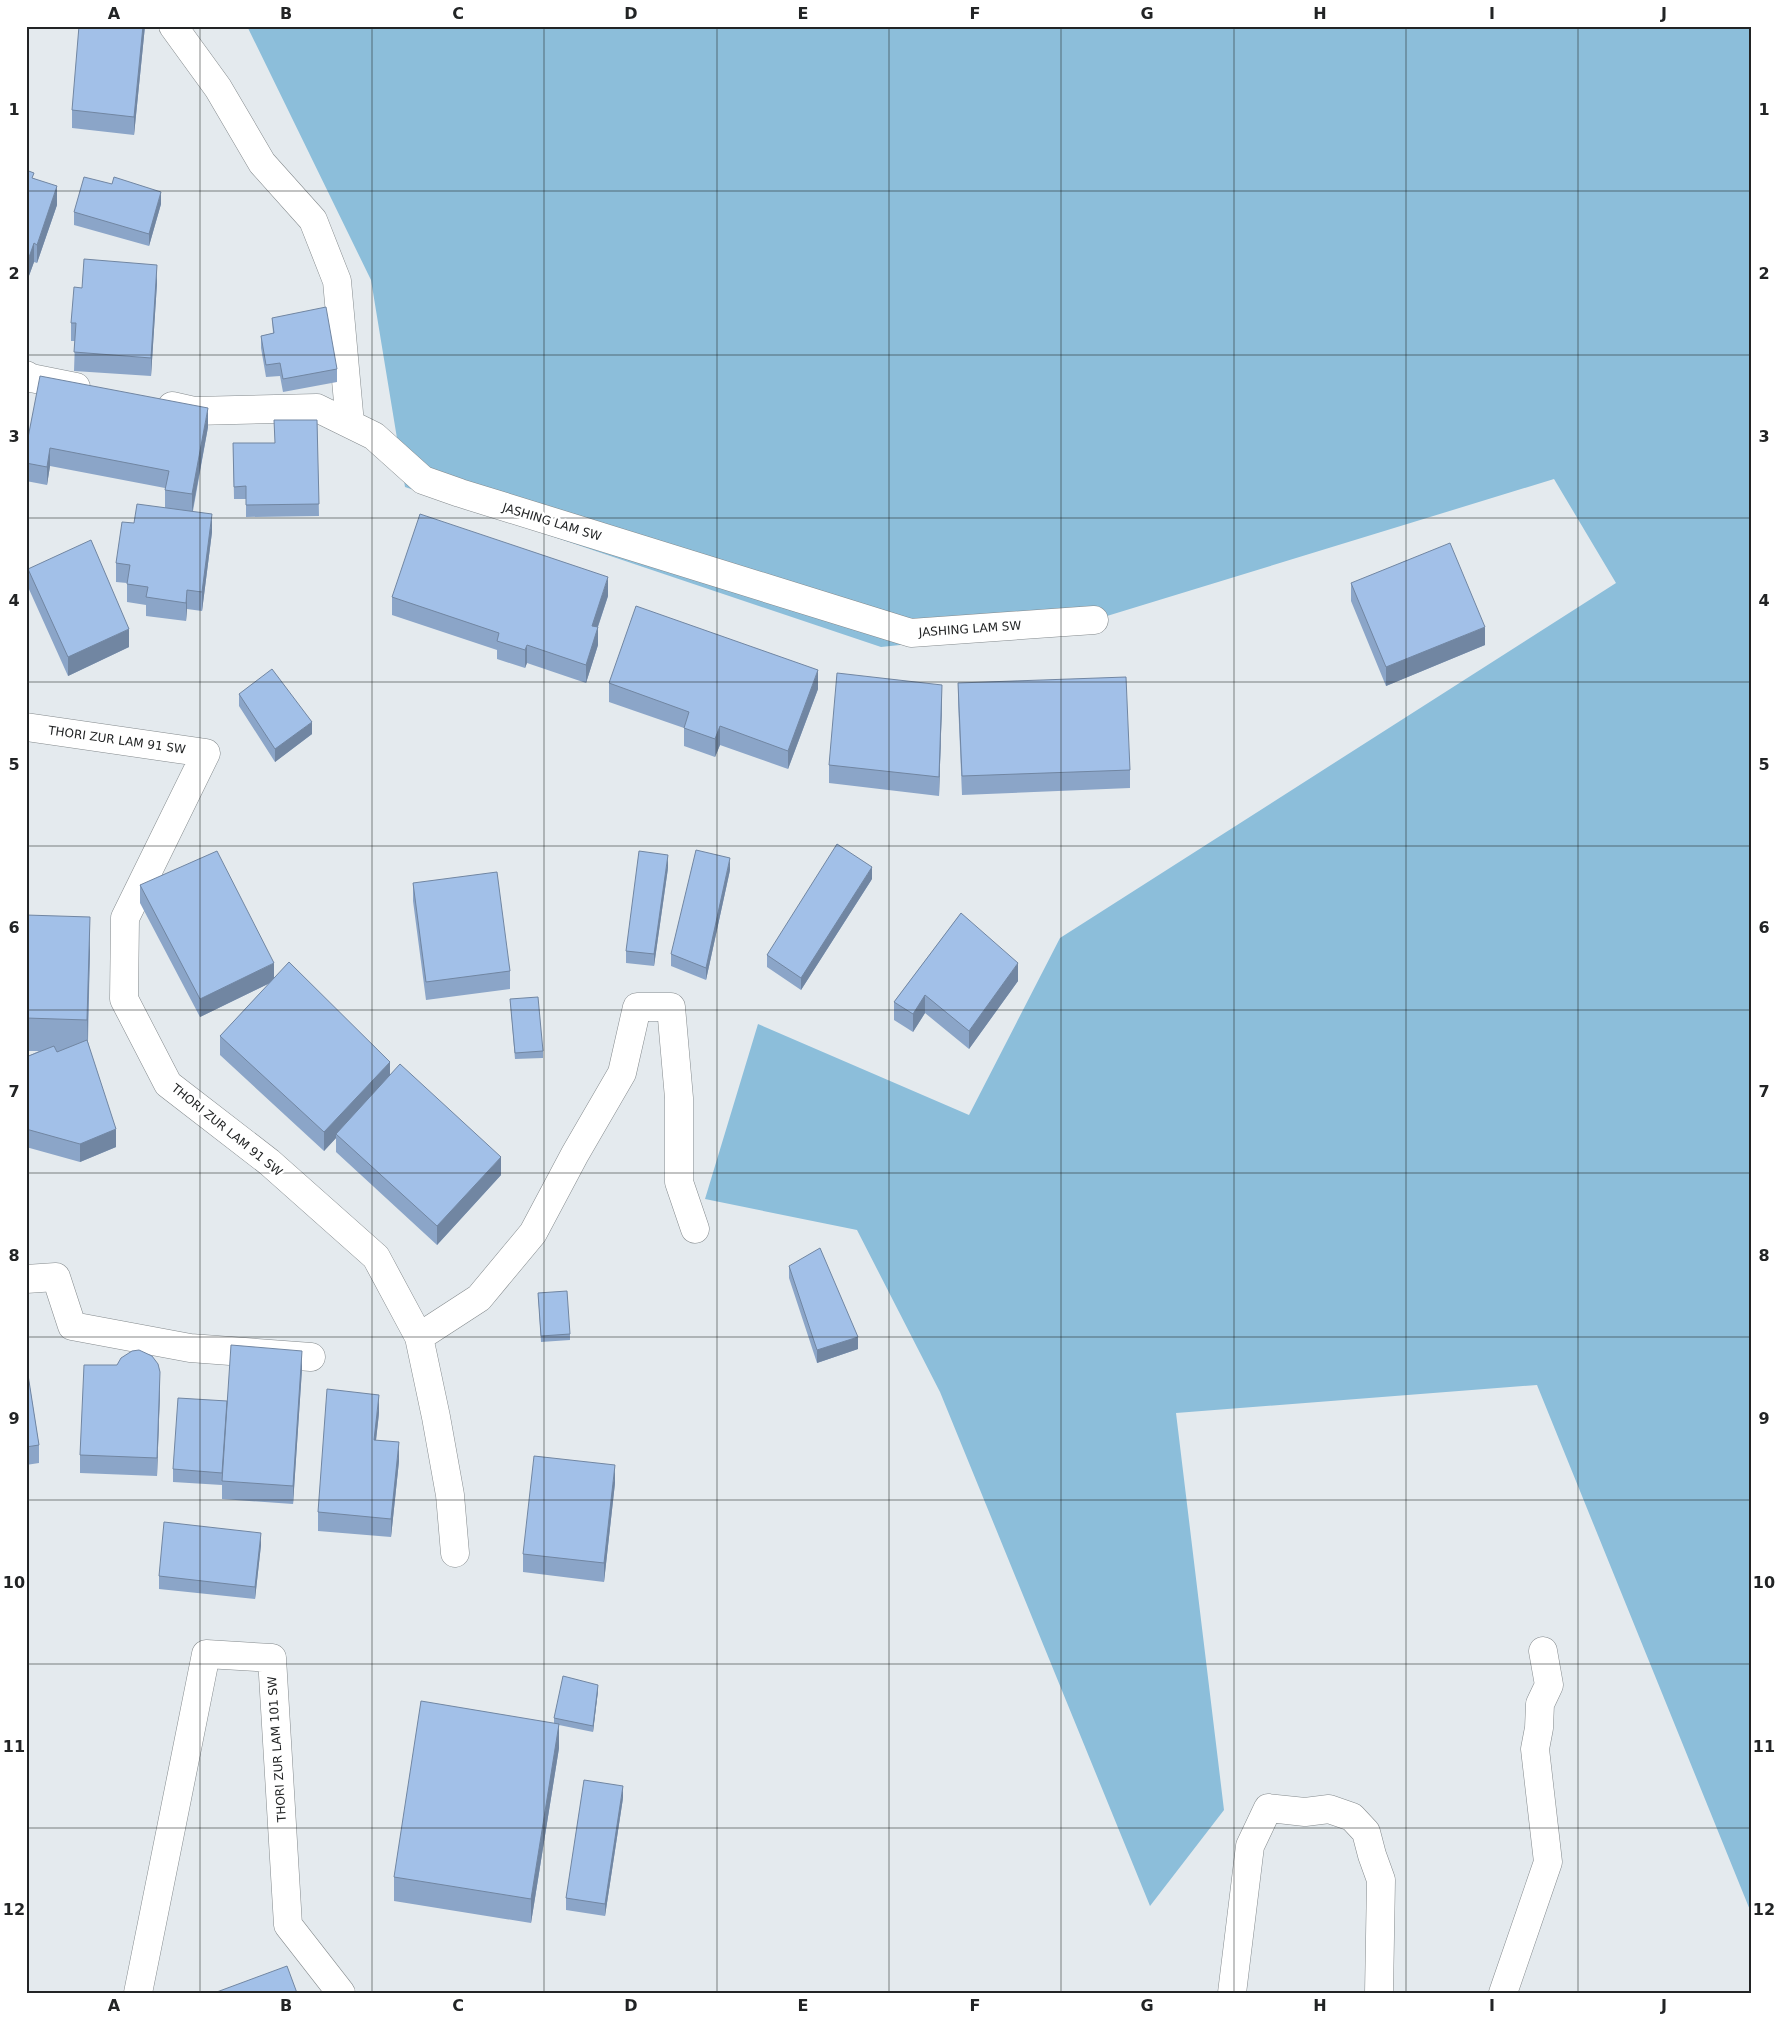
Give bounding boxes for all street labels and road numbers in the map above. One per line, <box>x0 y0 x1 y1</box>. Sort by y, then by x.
street label: JASHING LAM SW <box>500 500 603 544</box>
street label: JASHING LAM SW <box>917 618 1022 640</box>
street label: THORI ZUR LAM 91 SW <box>46 723 187 757</box>
street label: THORI ZUR LAM 91 SW <box>168 1080 285 1179</box>
street label: THORI ZUR LAM 101 SW <box>265 1675 289 1823</box>

